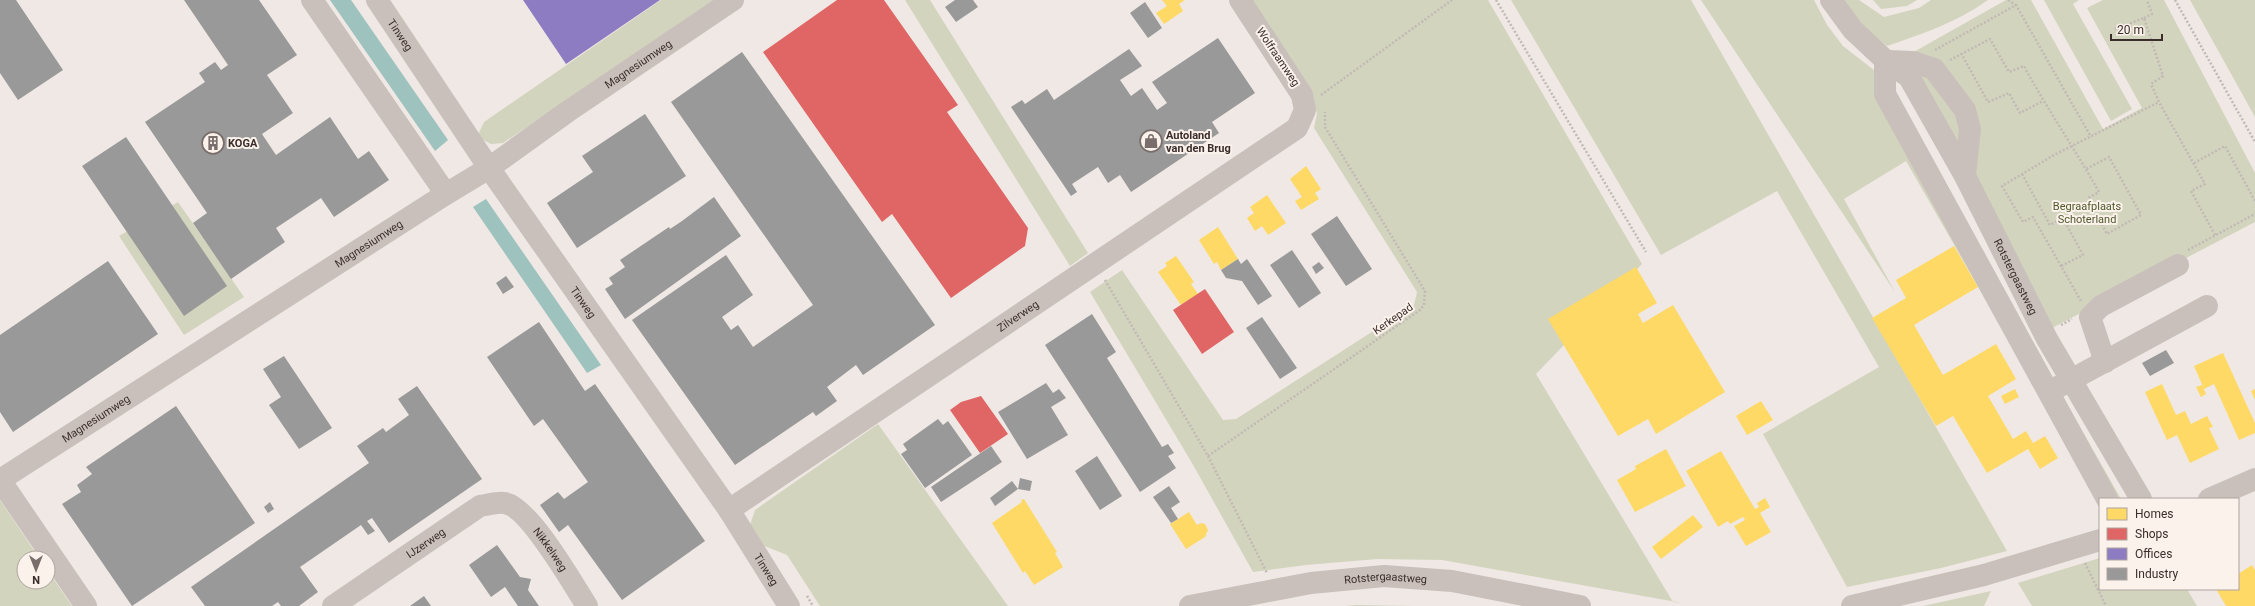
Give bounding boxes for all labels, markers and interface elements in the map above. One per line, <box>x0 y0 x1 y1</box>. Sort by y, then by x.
scale bar <box>2111 16 2162 42</box>
street label: Tinweg <box>385 17 416 53</box>
text: 20 m <box>2117 23 2144 37</box>
street label: Wolfraamweg <box>1254 25 1302 89</box>
street label: Magnesiumweg <box>602 37 674 91</box>
shop icon: Autoland van den Brug <box>1138 128 1164 154</box>
place label: Autoland van den Brug <box>1166 129 1231 155</box>
building icon: KOGA <box>200 130 226 156</box>
place label: KOGA <box>228 137 258 150</box>
park label: Begraafplaats Schoterland <box>2053 200 2121 226</box>
street label: Magnesiumweg <box>332 217 405 270</box>
street label: Rotstergaastweg <box>1991 237 2040 317</box>
street label: Tinweg <box>568 284 599 321</box>
street label: Zilverweg <box>995 297 1041 334</box>
street label: Kerkepad <box>1370 300 1416 338</box>
street label: Magnesiumweg <box>60 392 132 445</box>
legend <box>2099 498 2239 590</box>
text: Homes <box>2135 507 2173 521</box>
street label: IJzerweg <box>404 525 448 561</box>
street label: Nikkelweg <box>531 525 570 574</box>
text: Shops <box>2135 527 2169 541</box>
text: Offices <box>2135 547 2172 561</box>
north arrow <box>16 550 56 590</box>
street label: Tinweg <box>751 551 781 588</box>
text: Industry <box>2135 567 2179 581</box>
street label: Rotstergaastweg <box>1343 569 1427 586</box>
text: N <box>32 573 40 586</box>

